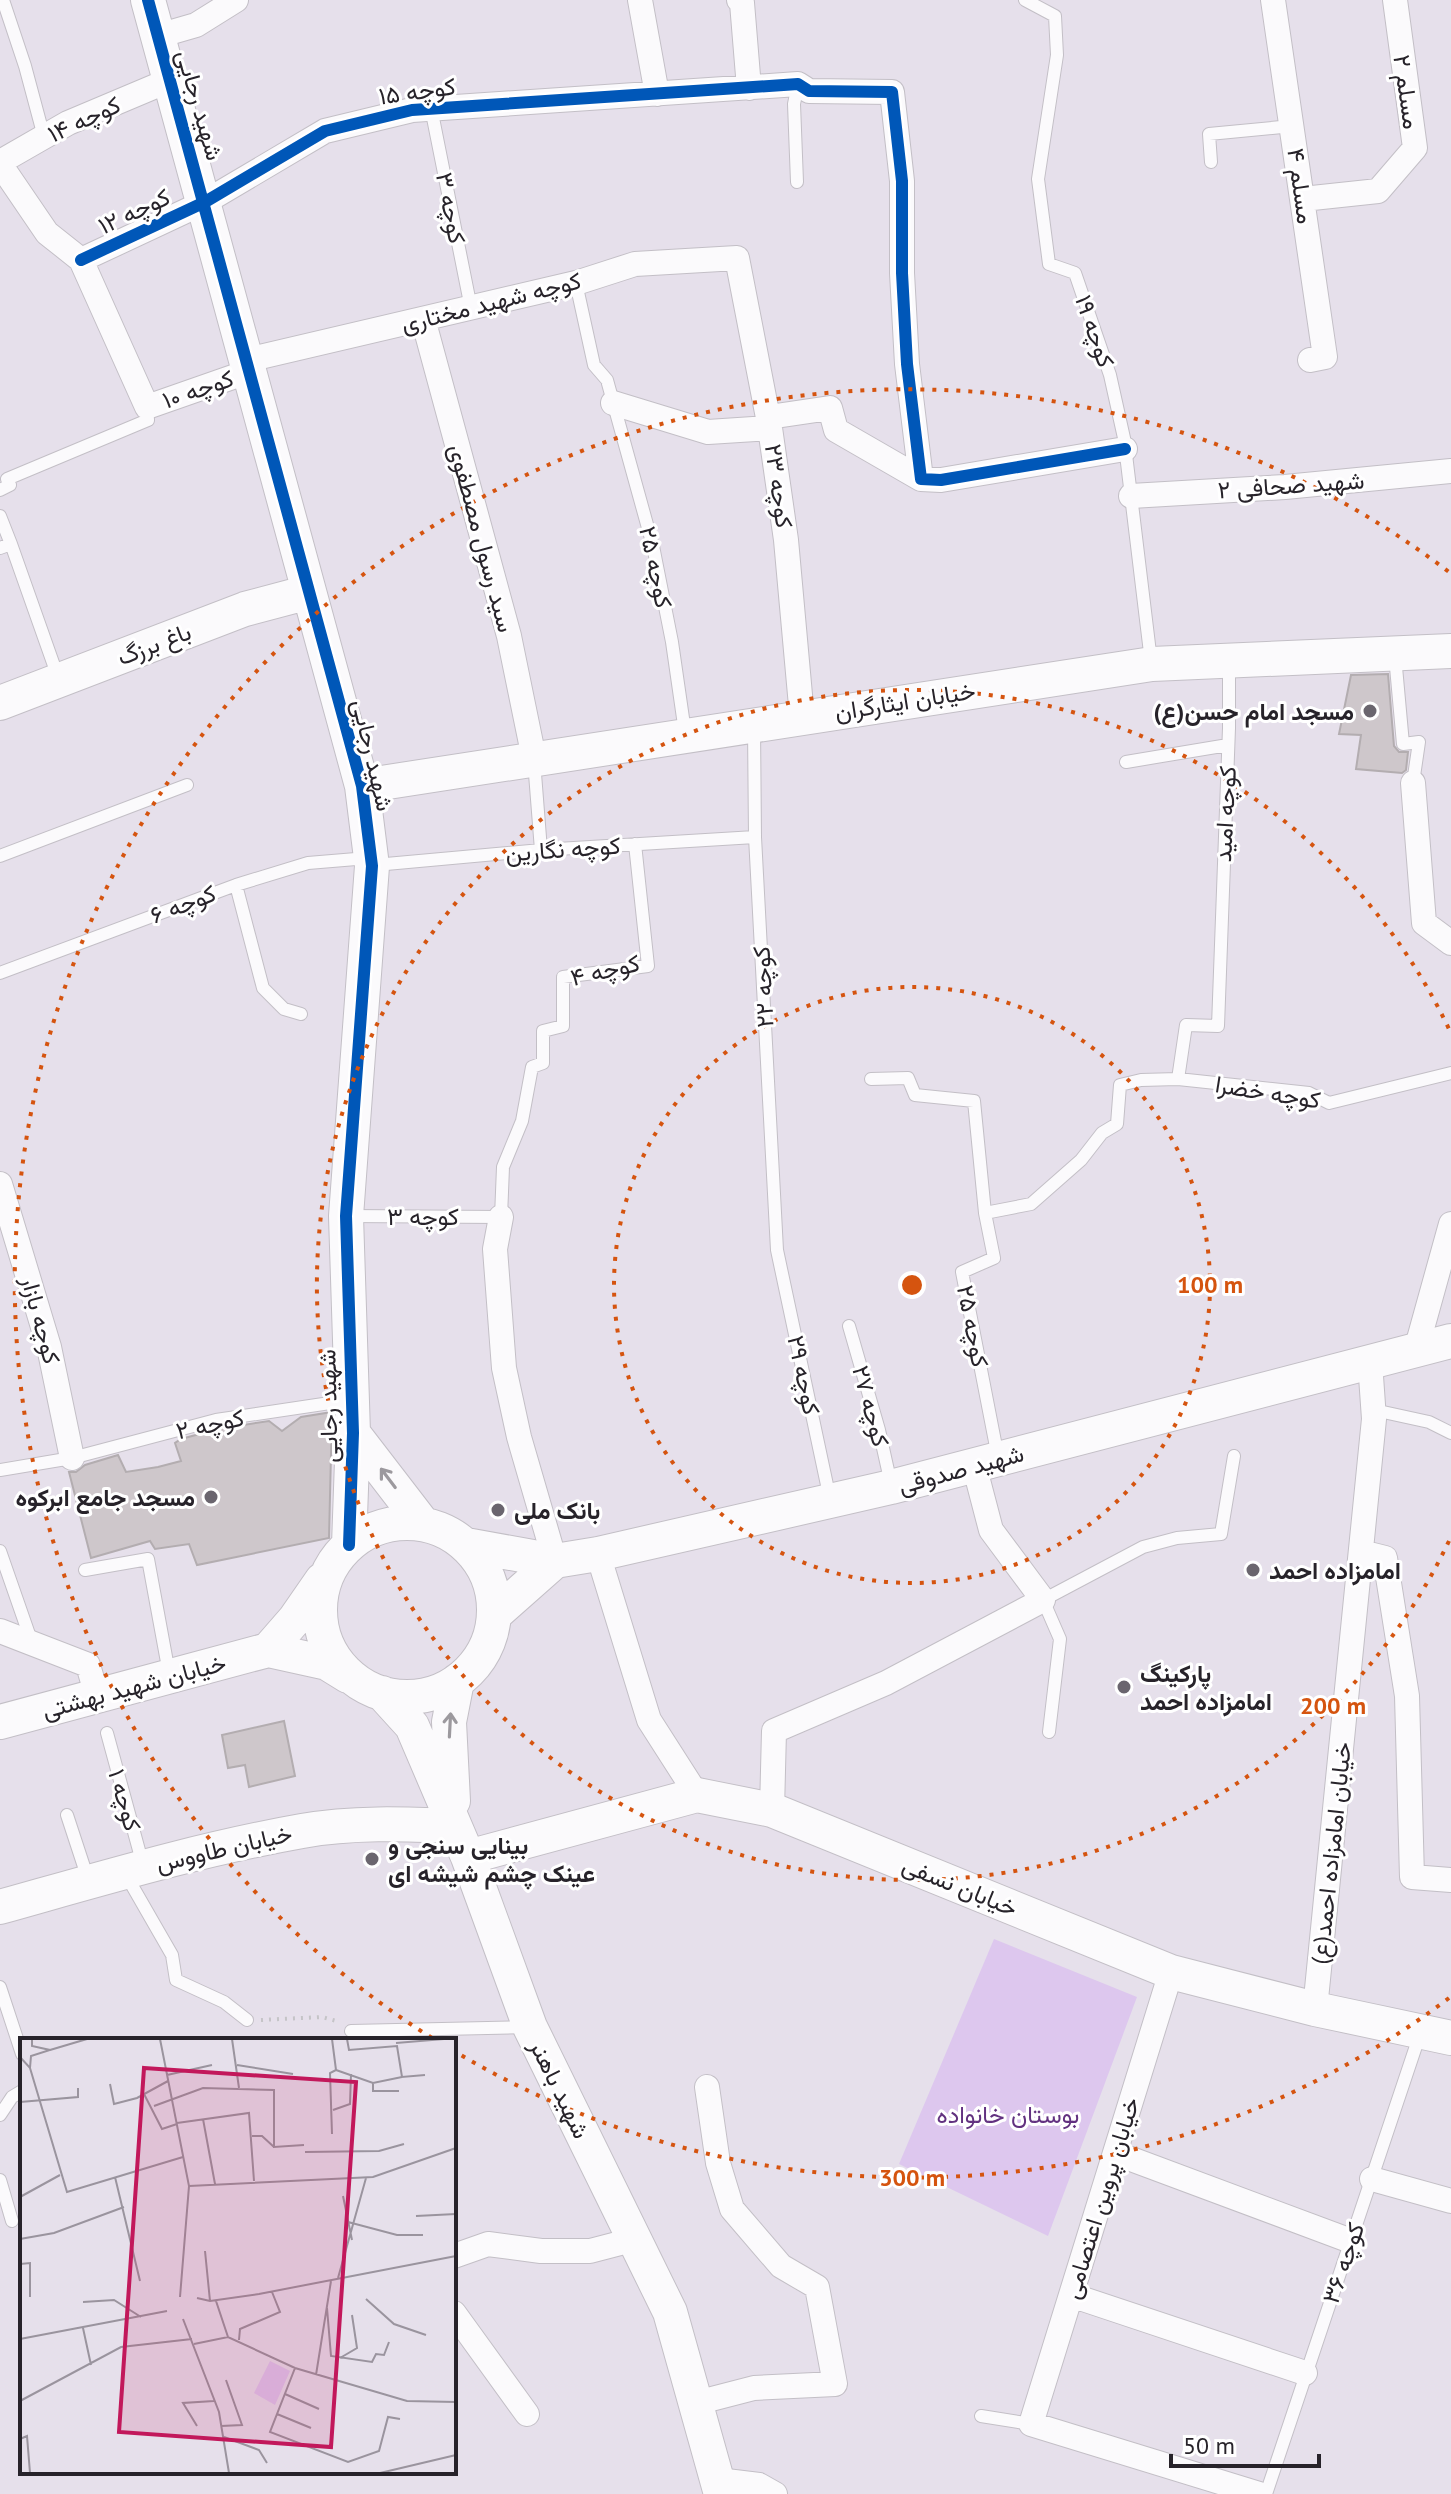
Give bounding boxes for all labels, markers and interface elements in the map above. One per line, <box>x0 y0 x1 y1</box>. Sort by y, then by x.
street label: شهید رجایی <box>169 46 231 164</box>
street label: مسلم ۲ <box>1385 53 1428 131</box>
street label: کوچه ۱۵ <box>377 70 458 113</box>
street label: کوچه ۱۴ <box>43 89 126 150</box>
street label: مسلم ۴ <box>1279 146 1322 226</box>
street label: کوچه ۳ <box>428 170 473 247</box>
street label: کوچه ۱۲ <box>93 181 175 242</box>
street label: کوچه شهید مختاری <box>398 265 585 340</box>
street label: کوچه ۱۹ <box>1067 291 1122 372</box>
street label: کوچه ۱۰ <box>158 362 238 417</box>
street label: سید رسول مصطفوی <box>442 440 522 636</box>
street label: کوچه ۲۳ <box>757 442 800 530</box>
street label: شهید صحافی ۲ <box>1217 464 1365 506</box>
street label: کوچه ۲۵ <box>631 523 680 611</box>
street label: باغ برزگ <box>113 616 196 673</box>
street label: خیابان ایثارگران <box>833 675 977 727</box>
street label: شهید رجایی <box>345 696 401 814</box>
place label: مسجد امام حسن(ع) <box>1153 696 1354 728</box>
marker: مسجد امام حسن(ع) <box>1361 702 1379 720</box>
street label: کوچه امید <box>1207 765 1244 863</box>
street label: کوچه نگارین <box>504 830 622 869</box>
street label: کوچه ۶ <box>146 877 221 932</box>
street label: کوچه ۲۲ <box>745 945 782 1028</box>
street label: کوچه ۴ <box>567 947 643 994</box>
street label: کوچه خضرا <box>1213 1068 1323 1117</box>
street label: کوچه ۳ <box>387 1201 459 1233</box>
text: 100 m <box>1177 1269 1243 1300</box>
centre of rings <box>898 1271 926 1299</box>
street label: کوچه بازار <box>13 1272 68 1368</box>
street label: کوچه ۲۵ <box>949 1282 996 1370</box>
street label: کوچه ۲۹ <box>780 1332 828 1418</box>
street label: شهید رجایی <box>312 1349 344 1463</box>
street label: کوچه ۲۷ <box>844 1362 897 1450</box>
street label: کوچه ۲ <box>173 1402 247 1447</box>
street label: شهید صدوقی <box>895 1437 1027 1501</box>
one-way arrow <box>379 1468 396 1490</box>
place label: مسجد جامع ابرکوه <box>15 1482 195 1515</box>
marker: مسجد جامع ابرکوه <box>202 1488 220 1506</box>
place label: بانک ملی <box>514 1495 600 1526</box>
marker: بانک ملی <box>489 1501 507 1519</box>
place label: امامزاده احمد <box>1269 1555 1401 1586</box>
marker: امامزاده احمد <box>1244 1561 1262 1579</box>
street label: خیابان شهید بهشتی <box>39 1647 229 1725</box>
place label: پارکینگ امامزاده احمد <box>1140 1658 1272 1717</box>
marker: پارکینگ امامزاده احمد <box>1115 1678 1133 1696</box>
text: 200 m <box>1300 1690 1366 1721</box>
one-way arrow <box>443 1712 458 1739</box>
street label: خیابان امامزاده احمد(ع) <box>1304 1740 1359 1966</box>
street label: کوچه ۱ <box>100 1765 149 1835</box>
street label: خیابان طاووس <box>153 1817 295 1879</box>
place label: بینایی سنجی و عینک چشم شیشه ای <box>388 1830 595 1890</box>
street label: خیابان نسفی <box>898 1849 1022 1923</box>
marker: بینایی سنجی و عینک چشم شیشه ای <box>363 1850 381 1868</box>
street label: شهید باهنر <box>522 2034 597 2144</box>
inset map <box>20 2038 456 2474</box>
street label: خیابان پروین اعتصامی <box>1056 2093 1147 2303</box>
park label: بوستان خانواده <box>937 2099 1079 2130</box>
text: 300 m <box>879 2162 945 2193</box>
street label: کوچه ۳۶ <box>1315 2218 1372 2308</box>
scale bar <box>1171 2418 1319 2468</box>
text: 50 m <box>1183 2430 1235 2461</box>

